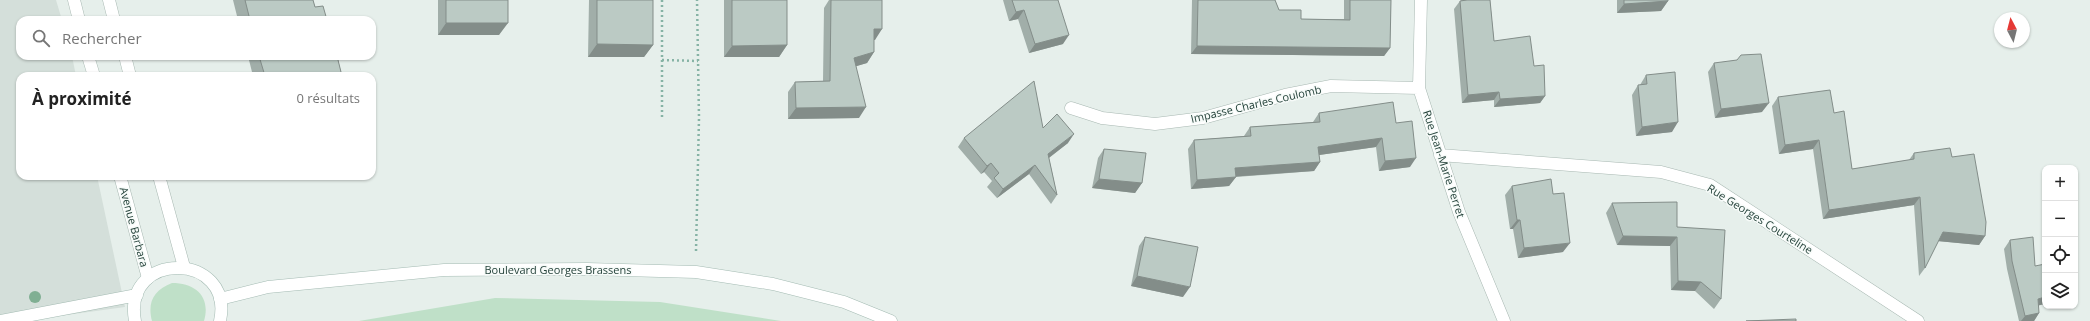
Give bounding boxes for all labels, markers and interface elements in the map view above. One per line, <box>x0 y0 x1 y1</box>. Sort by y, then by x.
north arrow <box>1994 12 2030 48</box>
search box <box>16 16 376 60</box>
icon: search <box>30 27 52 49</box>
text: Rechercher <box>62 28 142 48</box>
street label: Impasse Charles Coulomb <box>1189 81 1323 126</box>
text: À proximité <box>32 87 131 110</box>
text: 0 résultats <box>296 89 360 107</box>
street label: Rue Jean-Marie Perret <box>1420 108 1469 220</box>
map controls <box>2042 165 2078 309</box>
button: + <box>2042 165 2078 201</box>
street label: Rue Georges Courteline <box>1705 180 1816 257</box>
street label: Avenue Barbara <box>117 185 152 269</box>
button: − <box>2042 201 2078 237</box>
button: locate <box>2042 237 2078 273</box>
street label: Boulevard Georges Brassens <box>484 262 632 277</box>
button: layers <box>2042 273 2078 309</box>

